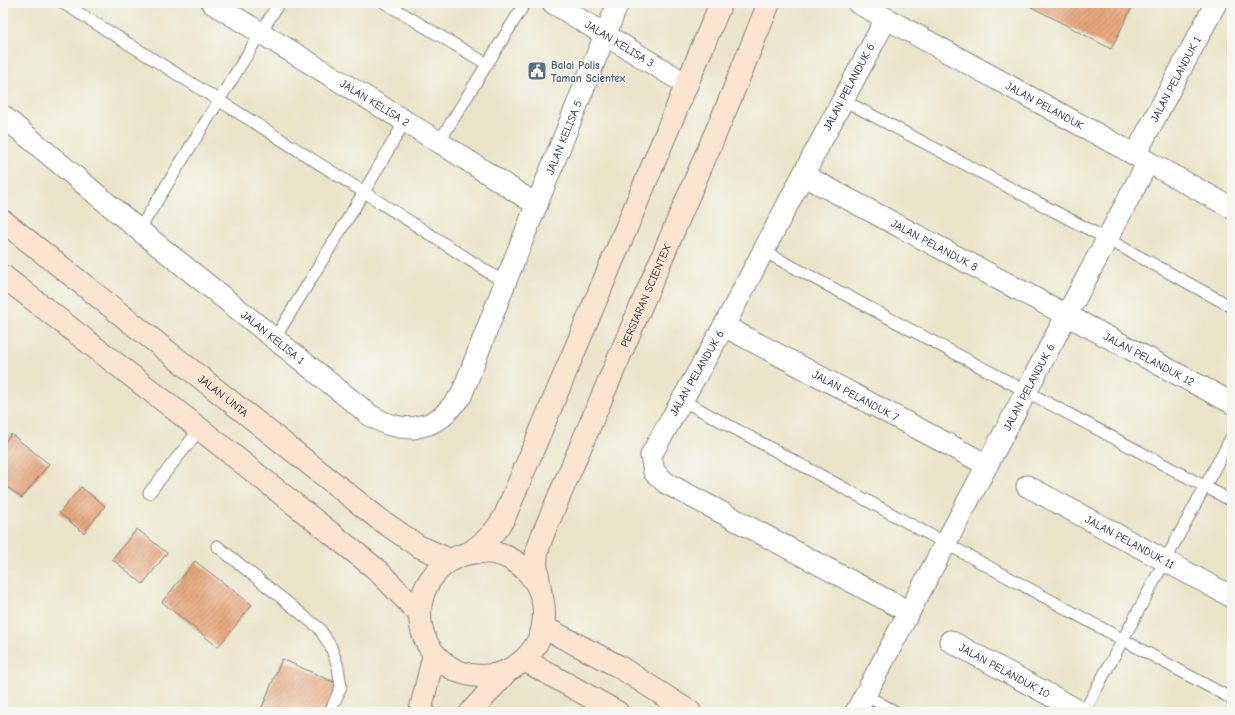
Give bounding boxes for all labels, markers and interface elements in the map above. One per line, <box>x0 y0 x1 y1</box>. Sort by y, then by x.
street label: JALAN KELISA 3 <box>583 18 657 70</box>
street label: JALAN PELANDUK 1 <box>1147 34 1204 124</box>
street label: JALAN PELANDUK 6 <box>821 41 877 133</box>
place label: Balai Polis Taman Scientex <box>551 59 626 85</box>
public building icon: Balai Polis Taman Scientex <box>526 60 548 82</box>
street label: JALAN KELISA 2 <box>338 77 412 129</box>
street label: JALAN PELANDUK <box>1004 79 1086 132</box>
street label: JALAN KELISA 5 <box>543 98 585 176</box>
street label: JALAN PELANDUK 8 <box>889 217 980 273</box>
street label: PERSIARAN SCIENTEX <box>618 242 674 349</box>
street label: JALAN KELISA 1 <box>239 308 307 367</box>
street label: JALAN PELANDUK 6 <box>667 328 727 418</box>
street label: JALAN PELANDUK 12 <box>1102 330 1197 388</box>
street label: JALAN PELANDUK 6 <box>1000 341 1057 433</box>
street label: JALAN PELANDUK 7 <box>810 367 901 424</box>
street label: JALAN UNTA <box>196 372 251 420</box>
street label: JALAN PELANDUK 11 <box>1083 512 1177 571</box>
street label: JALAN PELANDUK 10 <box>957 641 1052 700</box>

